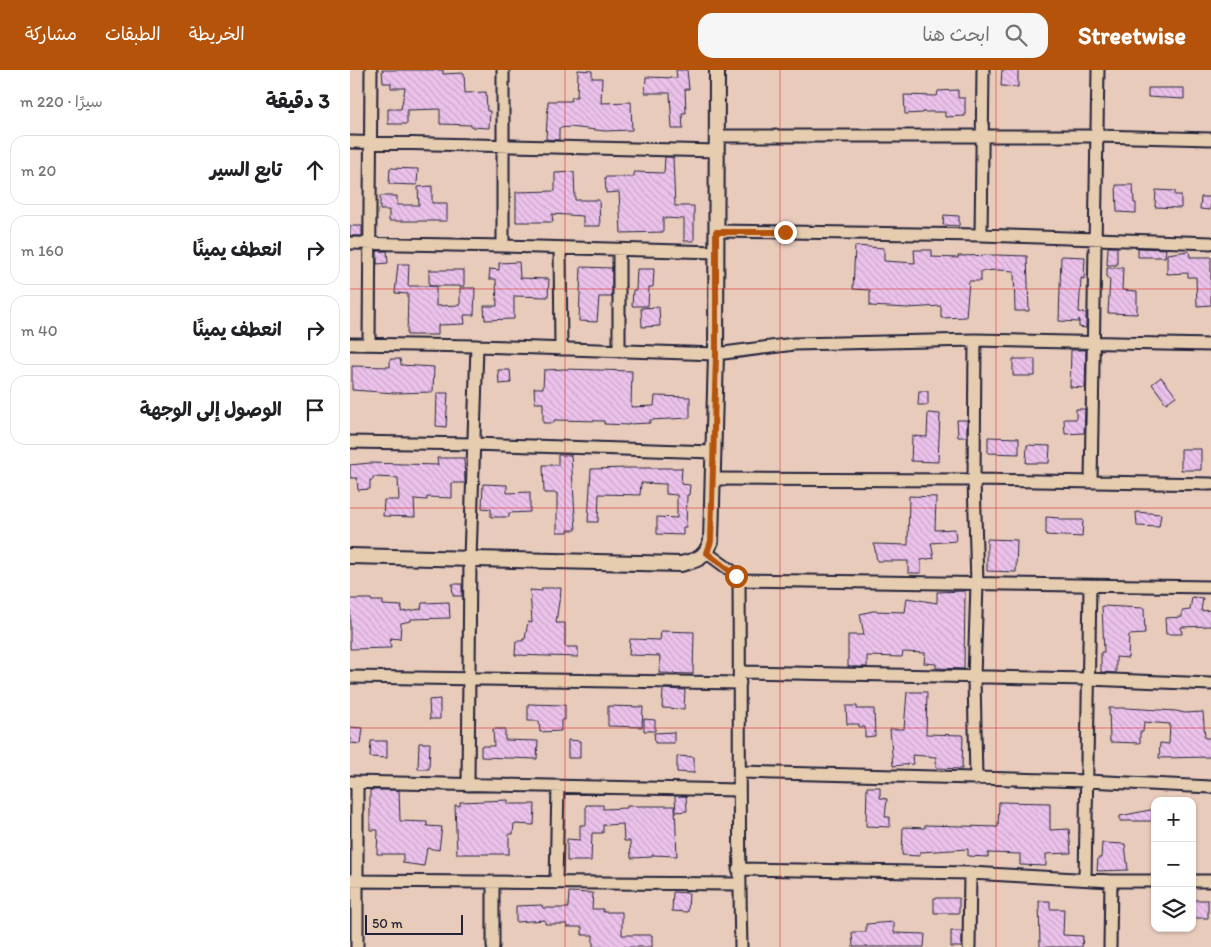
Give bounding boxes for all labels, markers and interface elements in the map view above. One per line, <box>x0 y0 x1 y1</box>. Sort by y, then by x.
search box <box>698 13 1048 58</box>
icon: search <box>1002 21 1030 49</box>
text: Streetwise <box>1078 21 1186 50</box>
text: مشاركة <box>25 23 77 45</box>
text: الطبقات <box>105 23 161 45</box>
text: الخريطة <box>189 23 245 45</box>
text: ابحث هنا <box>922 23 990 46</box>
text: 3 دقيقة <box>265 88 330 113</box>
text: سيرًا · 220 m <box>20 92 103 111</box>
icon: ahead <box>301 156 329 184</box>
text: تابع السير <box>210 158 282 181</box>
text: 20 m <box>21 161 56 180</box>
route end <box>774 221 797 244</box>
icon: right <box>301 236 329 264</box>
text: انعطف يمينًا <box>193 238 282 261</box>
text: 160 m <box>21 241 64 260</box>
icon: right <box>301 316 329 344</box>
text: انعطف يمينًا <box>193 318 282 341</box>
text: 40 m <box>21 321 58 340</box>
icon: arrive <box>301 396 329 424</box>
text: الوصول إلى الوجهة <box>140 398 282 421</box>
route start <box>725 565 748 588</box>
map controls <box>1151 797 1196 932</box>
button: + <box>1151 797 1196 842</box>
button: − <box>1151 842 1196 887</box>
button: layers <box>1151 887 1196 932</box>
scale bar <box>365 912 462 935</box>
text: 50 m <box>372 915 403 932</box>

